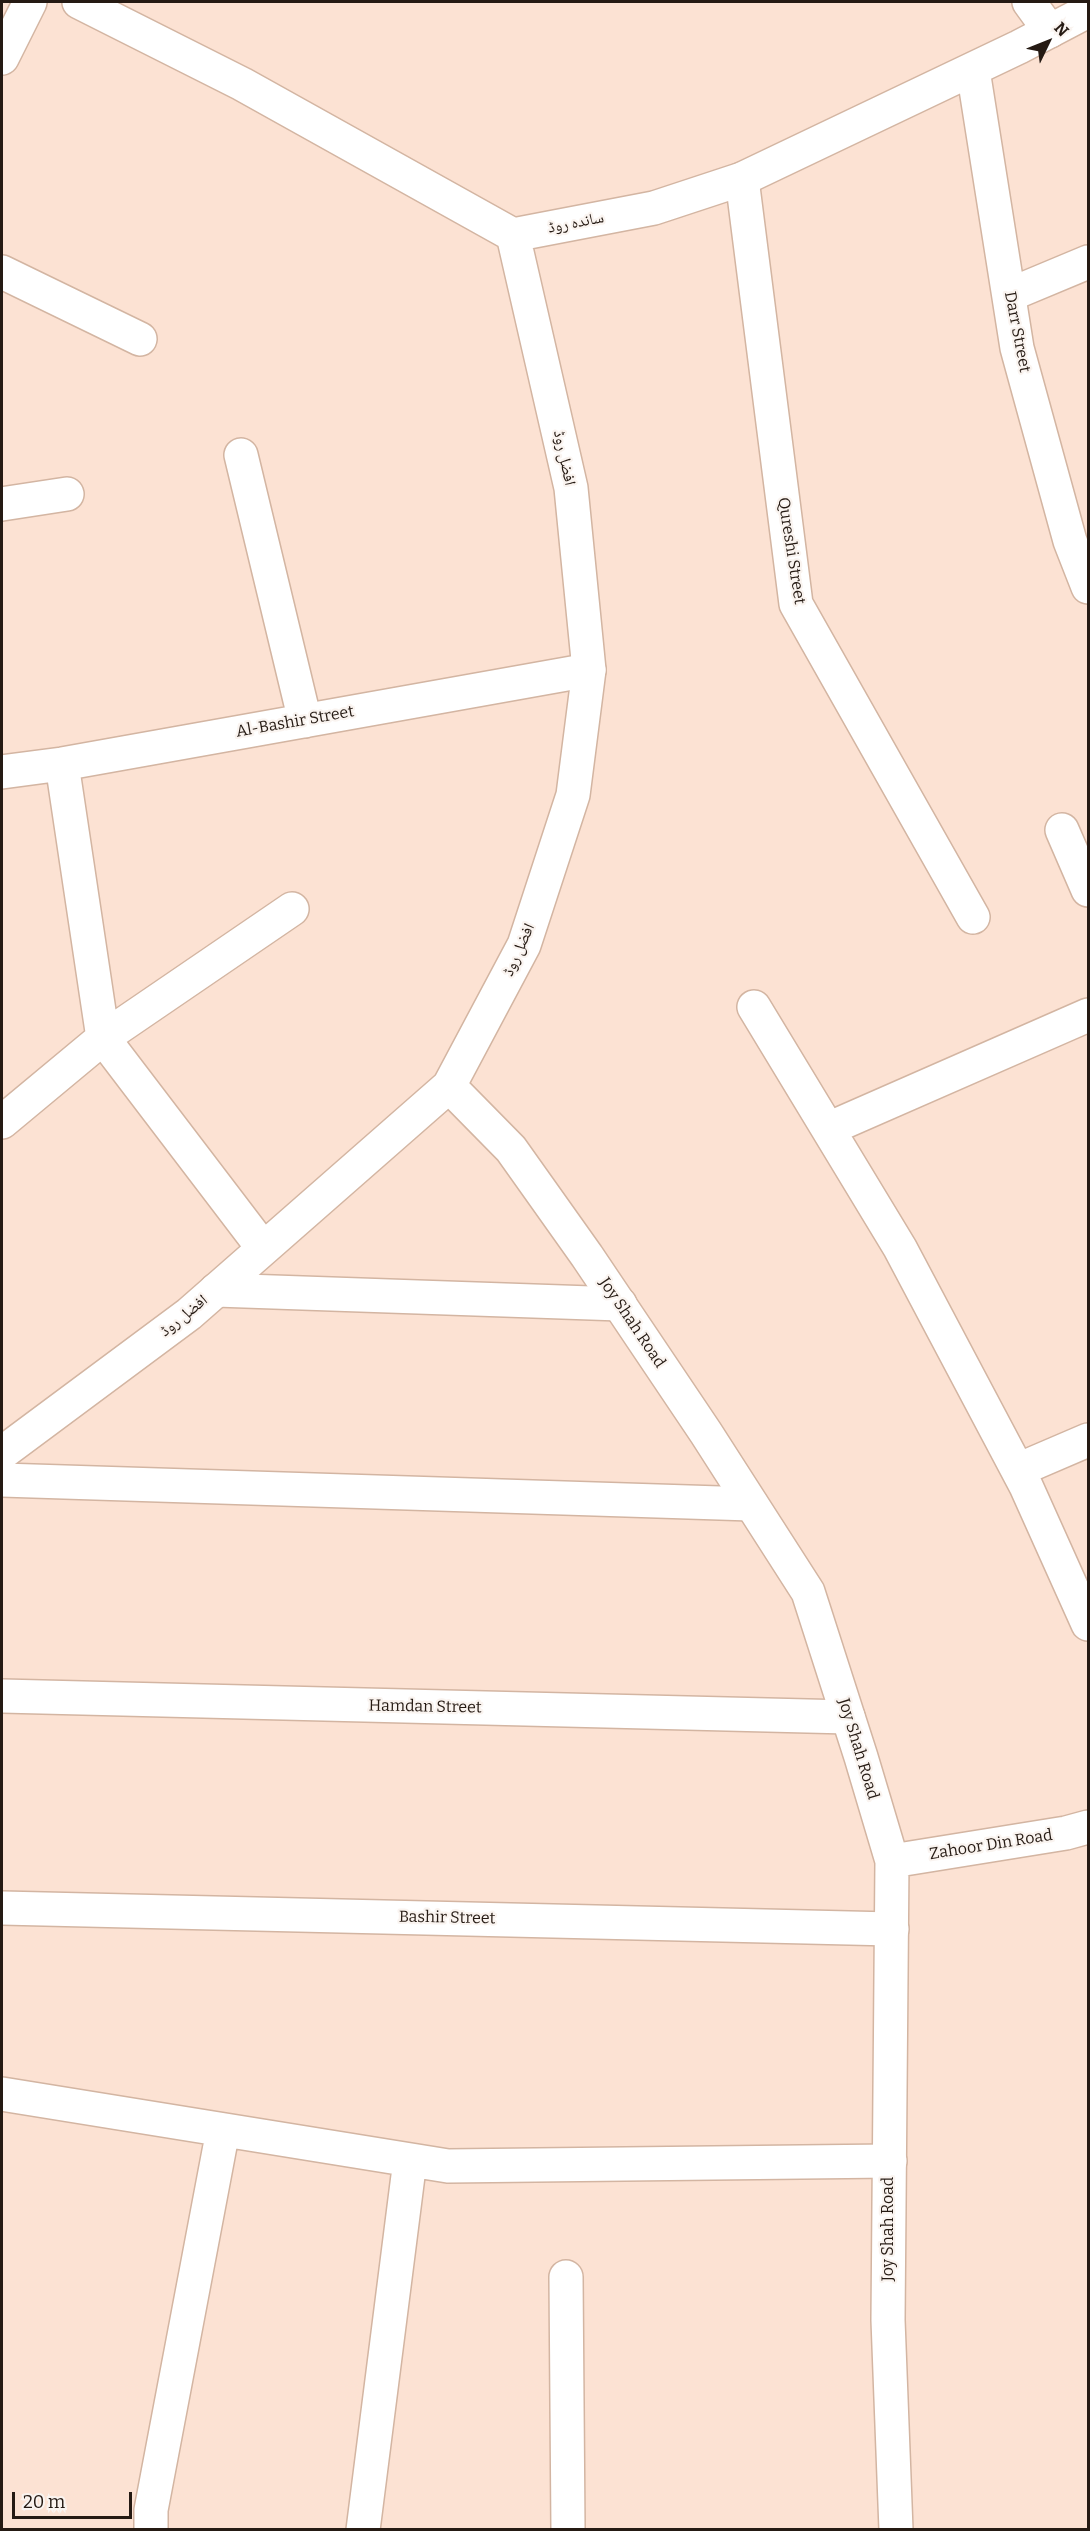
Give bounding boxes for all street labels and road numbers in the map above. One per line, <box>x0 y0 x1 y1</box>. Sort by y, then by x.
street label: ساندہ روڈ <box>546 208 606 238</box>
street label: Darr Street <box>1000 290 1034 374</box>
street label: افضل روڈ <box>549 429 579 487</box>
street label: Qureshi Street <box>773 496 809 606</box>
street label: Al-Bashir Street <box>234 702 356 742</box>
street label: افضل روڈ <box>499 921 539 979</box>
street label: Joy Shah Road <box>595 1274 669 1372</box>
street label: افضل روڈ <box>156 1291 212 1341</box>
street label: Hamdan Street <box>368 1696 482 1718</box>
street label: Joy Shah Road <box>834 1696 882 1802</box>
street label: Zahoor Din Road <box>928 1826 1054 1864</box>
street label: Bashir Street <box>399 1908 495 1928</box>
street label: Joy Shah Road <box>879 2177 899 2281</box>

